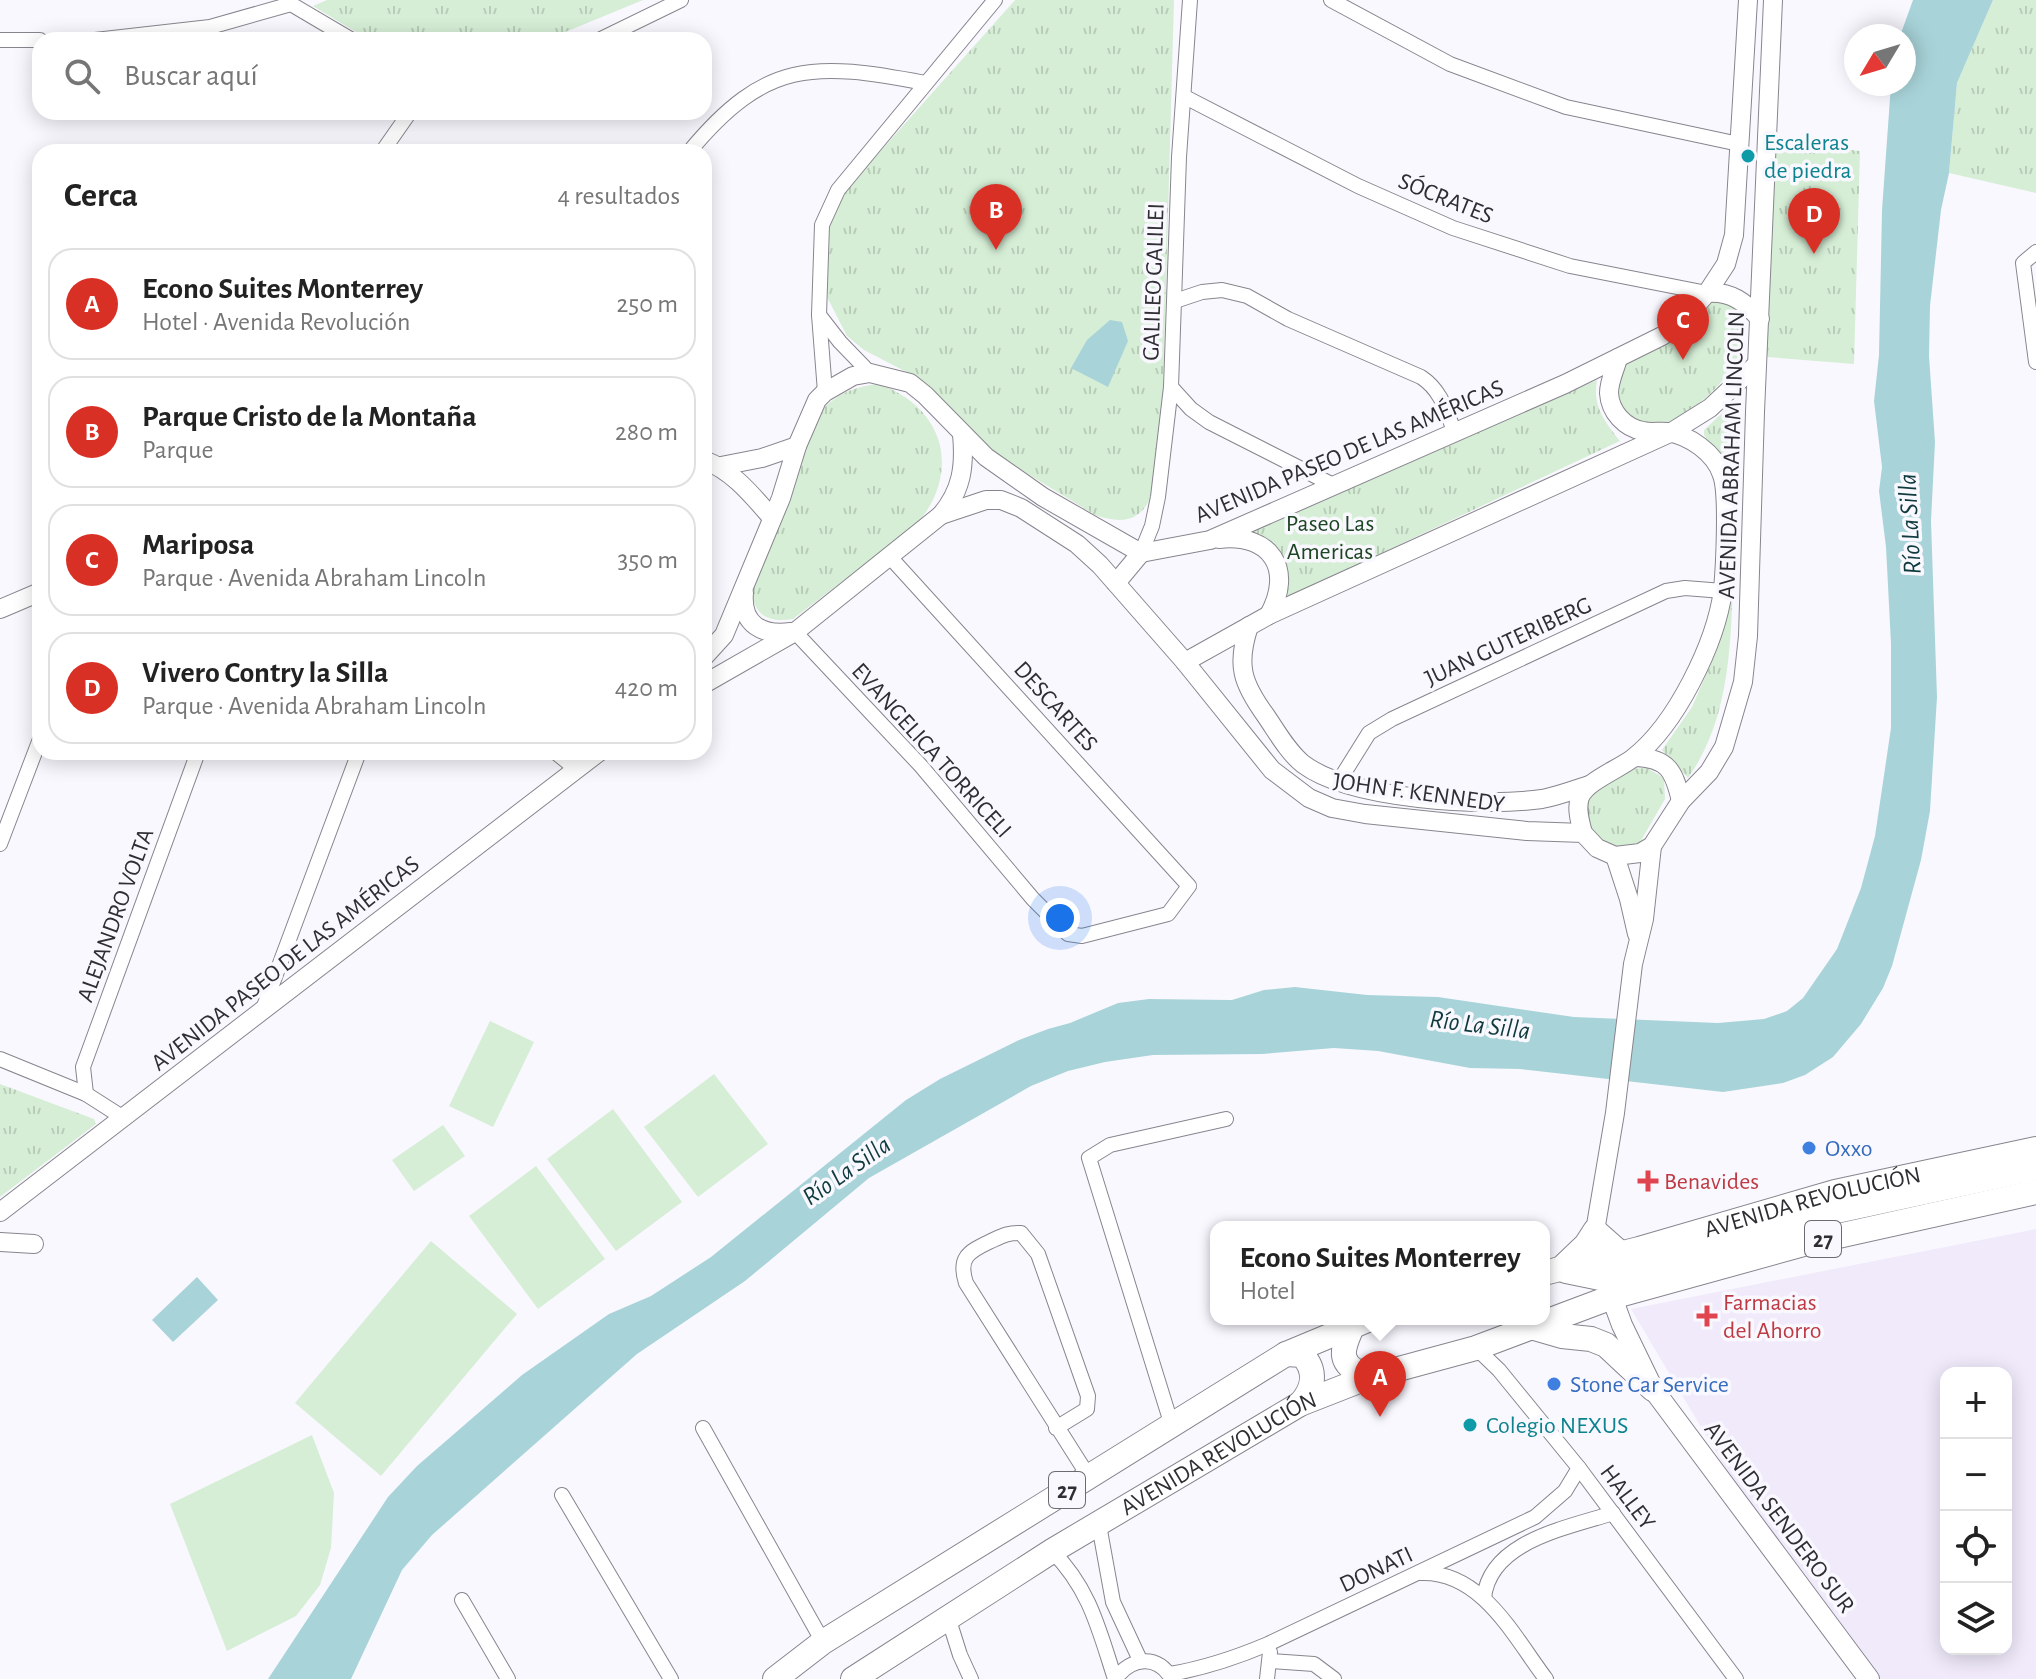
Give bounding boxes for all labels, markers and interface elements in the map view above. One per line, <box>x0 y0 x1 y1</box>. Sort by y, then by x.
north arrow <box>1844 24 1916 96</box>
search box <box>32 32 712 120</box>
icon: search <box>60 54 104 98</box>
text: Buscar aquí <box>124 61 258 91</box>
place label: Escaleras de piedra <box>1764 131 1852 183</box>
marker: Escaleras de piedra <box>1739 147 1757 165</box>
street label: SÓCRATES <box>1395 167 1497 229</box>
text: Cerca <box>64 179 138 213</box>
text: 4 resultados <box>557 183 680 209</box>
pin: B <box>970 184 1022 250</box>
pin: D <box>1788 188 1840 254</box>
street label: GALILEO GALILEI <box>1139 203 1169 361</box>
text: Econo Suites Monterrey <box>142 274 423 304</box>
text: A <box>84 291 100 317</box>
text: 250 m <box>616 291 678 317</box>
pin: C <box>1657 294 1709 360</box>
text: Hotel · Avenida Revolución <box>142 309 410 335</box>
street label: AVENIDA ABRAHAM LINCOLN <box>1715 311 1749 599</box>
street label: AVENIDA PASEO DE LAS AMÉRICAS <box>1191 374 1507 528</box>
text: Parque Cristo de la Montaña <box>142 402 477 432</box>
text: B <box>84 419 100 445</box>
text: 280 m <box>615 419 678 445</box>
text: Parque <box>142 437 213 463</box>
water label: Río La Silla <box>1894 473 1926 575</box>
park label: Paseo Las Americas <box>1286 512 1374 564</box>
text: Mariposa <box>142 530 254 560</box>
text: C <box>85 547 99 573</box>
text: 350 m <box>618 547 678 573</box>
text: Parque · Avenida Abraham Lincoln <box>142 565 486 591</box>
street label: JUAN GUTERIBERG <box>1421 593 1595 691</box>
street label: DESCARTES <box>1009 657 1102 756</box>
text: Vivero Contry la Silla <box>142 658 388 688</box>
street label: EVANGELICA TORRICELI <box>847 659 1016 843</box>
text: D <box>83 675 101 701</box>
text: 420 m <box>615 675 678 701</box>
text: Parque · Avenida Abraham Lincoln <box>142 693 486 719</box>
street label: JOHN F. KENNEDY <box>1332 769 1506 817</box>
street label: ALEJANDRO VOLTA <box>73 825 158 1005</box>
street label: AVENIDA PASEO DE LAS AMÉRICAS <box>146 850 424 1076</box>
your location <box>1040 898 1080 938</box>
water label: Río La Silla <box>1428 1006 1532 1044</box>
water label: Río La Silla <box>798 1131 895 1210</box>
place label: Oxxo <box>1825 1137 1873 1161</box>
marker: Oxxo <box>1800 1139 1818 1157</box>
street label: AVENIDA REVOLUCIÓN <box>1702 1163 1923 1242</box>
place label: Benavides <box>1664 1170 1759 1194</box>
marker: Benavides <box>1639 1172 1657 1190</box>
popup <box>1210 1221 1550 1325</box>
road number: 27 <box>1805 1221 1841 1257</box>
text: Econo Suites Monterrey <box>1239 1243 1521 1273</box>
text: Hotel <box>1239 1278 1296 1304</box>
place label: Farmacias del Ahorro <box>1723 1291 1822 1343</box>
marker: Farmacias del Ahorro <box>1698 1307 1716 1325</box>
pin: A <box>1354 1351 1406 1417</box>
map controls <box>1940 1367 2012 1655</box>
button: + <box>1940 1367 2012 1439</box>
place label: Stone Car Service <box>1570 1373 1729 1397</box>
marker: Stone Car Service <box>1545 1375 1563 1393</box>
street label: AVENIDA REVOLUCIÓN <box>1117 1388 1320 1520</box>
place label: Colegio NEXUS <box>1486 1414 1628 1438</box>
marker: Colegio NEXUS <box>1461 1416 1479 1434</box>
street label: AVENIDA SENDERO SUR <box>1700 1418 1859 1618</box>
button: − <box>1940 1439 2012 1511</box>
street label: HALLEY <box>1595 1461 1659 1535</box>
road number: 27 <box>1049 1472 1085 1508</box>
button: locate <box>1940 1511 2012 1583</box>
street label: DONATI <box>1336 1543 1417 1597</box>
button: layers <box>1940 1583 2012 1655</box>

